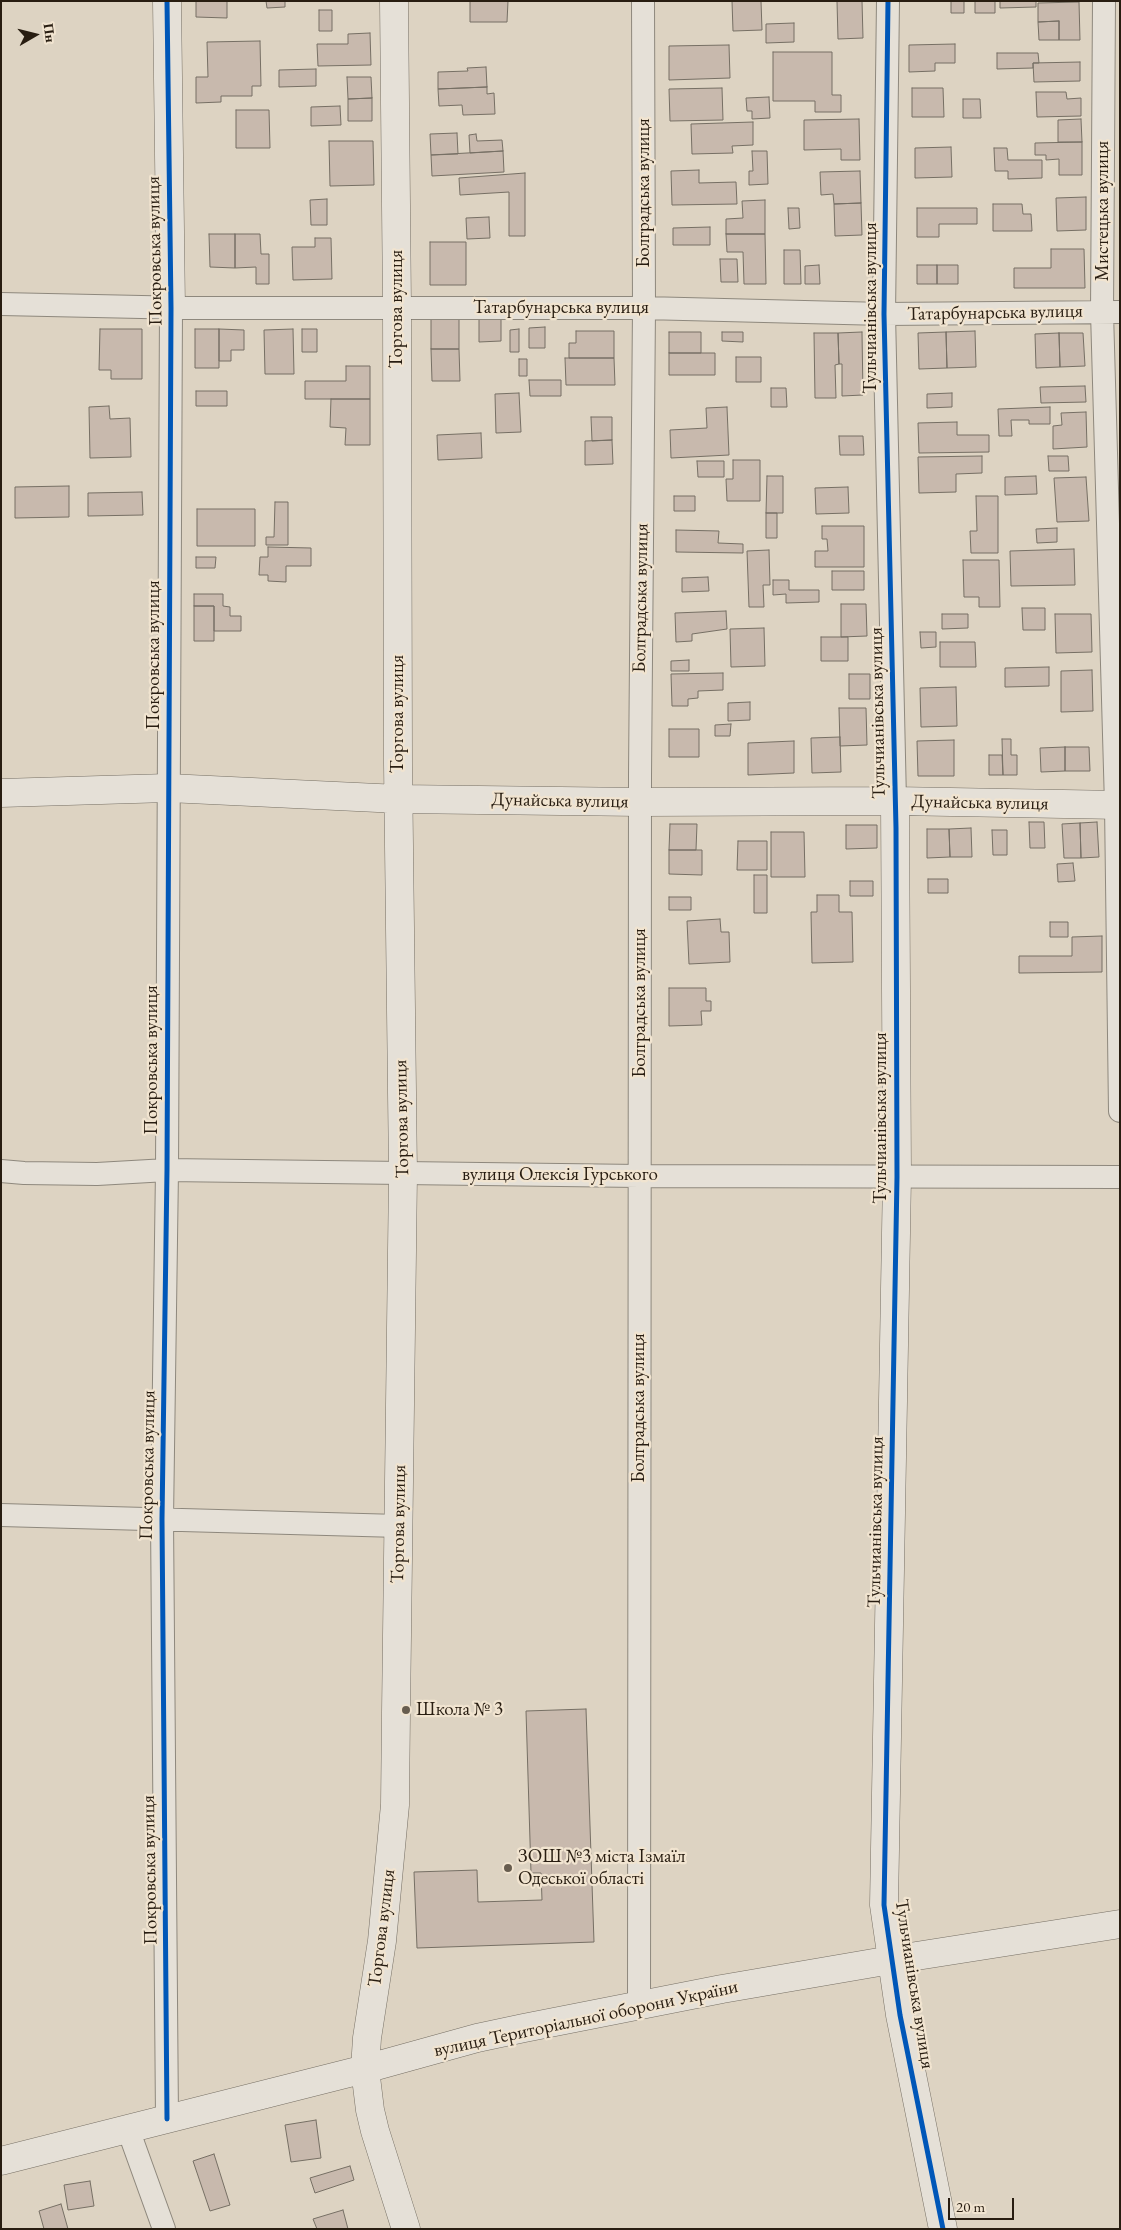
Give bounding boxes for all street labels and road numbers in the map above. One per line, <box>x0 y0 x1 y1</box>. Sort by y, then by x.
street label: Болградська вулиця <box>633 118 655 268</box>
street label: Мистецька вулиця <box>1092 141 1114 281</box>
street label: Покровська вулиця <box>142 176 168 326</box>
street label: Тульчианівська вулиця <box>860 222 882 394</box>
street label: Торгова вулиця <box>386 250 408 368</box>
street label: Татарбунарська вулиця <box>473 297 649 319</box>
street label: Татарбунарська вулиця <box>907 300 1083 326</box>
street label: Болградська вулиця <box>628 523 654 673</box>
street label: Покровська вулиця <box>143 580 165 730</box>
street label: Тульчианівська вулиця <box>865 627 891 799</box>
street label: Торгова вулиця <box>387 655 409 773</box>
street label: Дунайська вулиця <box>491 788 629 814</box>
street label: Дунайська вулиця <box>911 790 1049 816</box>
street label: Болградська вулиця <box>629 928 651 1078</box>
street label: Покровська вулиця <box>141 985 163 1135</box>
street label: Тульчианівська вулиця <box>870 1032 892 1204</box>
street label: Торгова вулиця <box>390 1060 414 1178</box>
street label: вулиця Олексія Гурського <box>462 1164 658 1186</box>
street label: Болградська вулиця <box>628 1333 650 1483</box>
street label: Покровська вулиця <box>135 1390 161 1540</box>
street label: Тульчианівська вулиця <box>863 1436 889 1608</box>
street label: Торгова вулиця <box>387 1465 411 1583</box>
street label: Покровська вулиця <box>137 1795 163 1945</box>
street label: Торгова вулиця <box>363 1868 401 1988</box>
street label: Тульчианівська вулиця <box>889 1897 939 2071</box>
street label: вулиця Територіальної оборони України <box>432 1976 740 2062</box>

